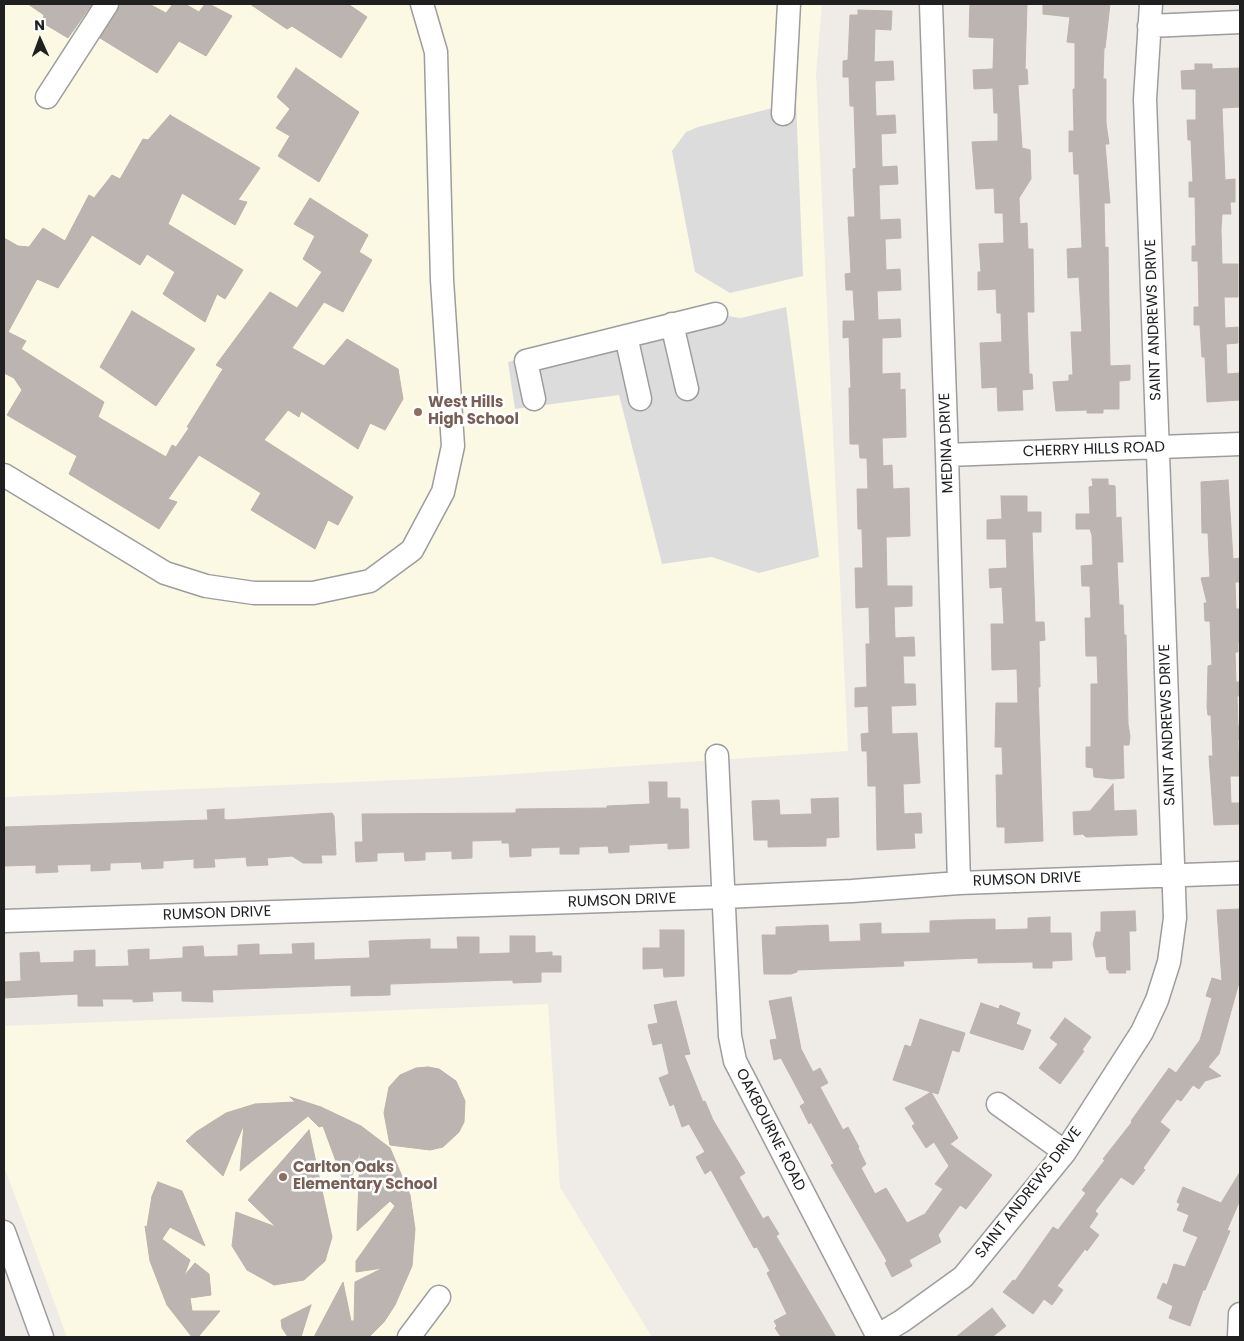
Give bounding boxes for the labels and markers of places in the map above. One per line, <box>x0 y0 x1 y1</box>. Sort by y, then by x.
place label: West Hills High School <box>428 394 519 429</box>
marker: West Hills High School <box>412 406 424 418</box>
place label: Carlton Oaks Elementary School <box>293 1159 437 1194</box>
marker: Carlton Oaks Elementary School <box>277 1171 289 1183</box>

